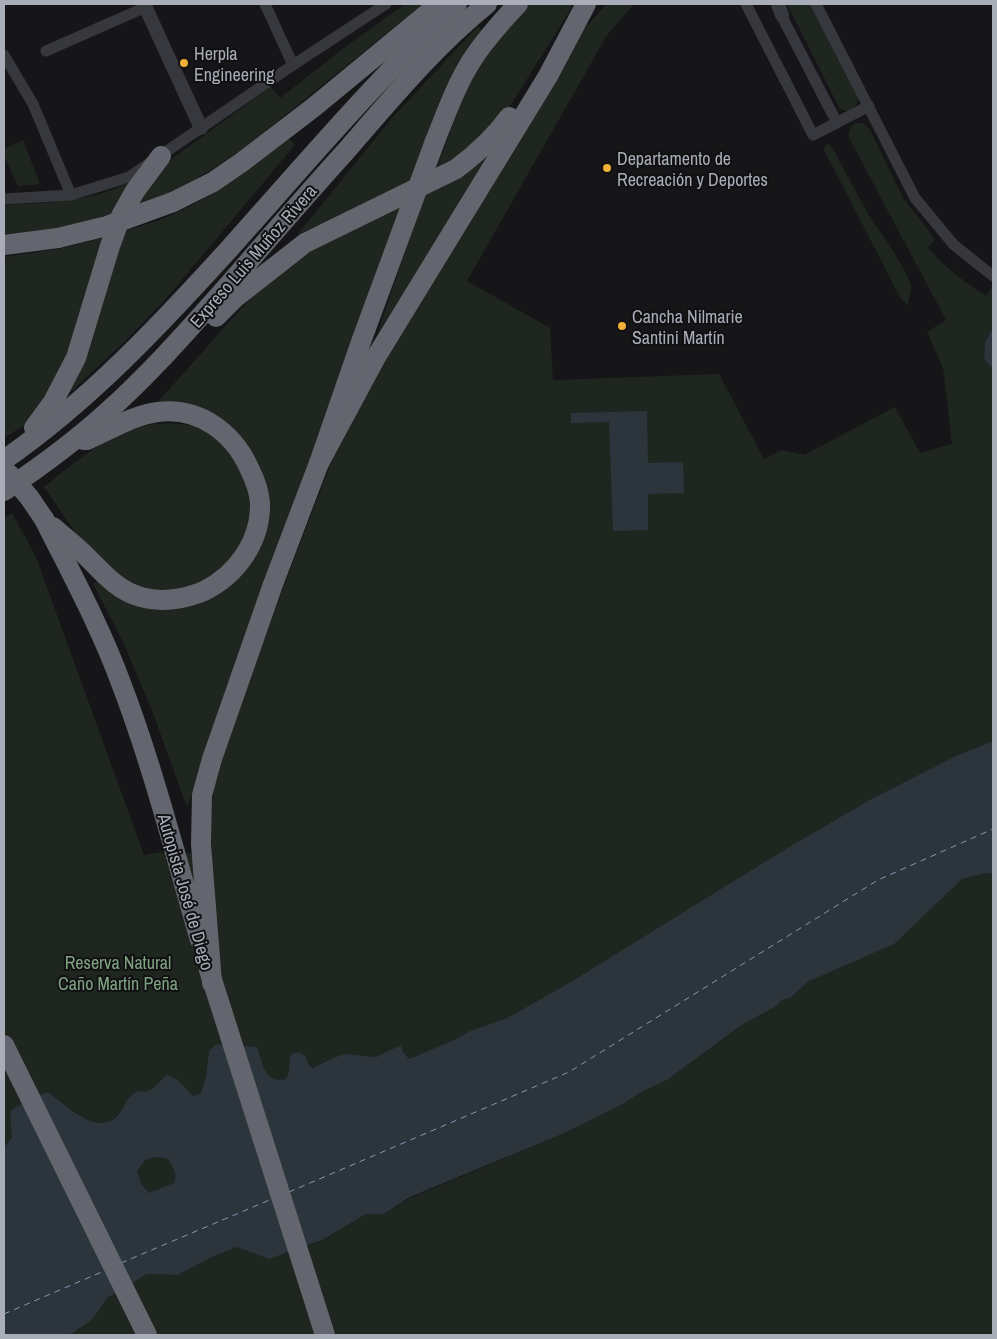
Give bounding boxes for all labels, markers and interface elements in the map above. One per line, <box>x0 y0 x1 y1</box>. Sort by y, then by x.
place label: Herpla Engineering <box>194 41 275 87</box>
marker: Herpla Engineering <box>178 57 190 69</box>
place label: Departamento de Recreación y Deportes <box>617 146 768 192</box>
marker: Departamento de Recreación y Deportes <box>601 162 613 174</box>
street label: Expreso Luis Muñoz Rivera <box>184 179 322 333</box>
place label: Cancha Nilmarie Santini Martín <box>632 304 743 350</box>
marker: Cancha Nilmarie Santini Martín <box>616 320 628 332</box>
street label: Autopista José de Diego <box>151 810 220 973</box>
park label: Reserva Natural Caño Martín Peña <box>58 950 178 996</box>

